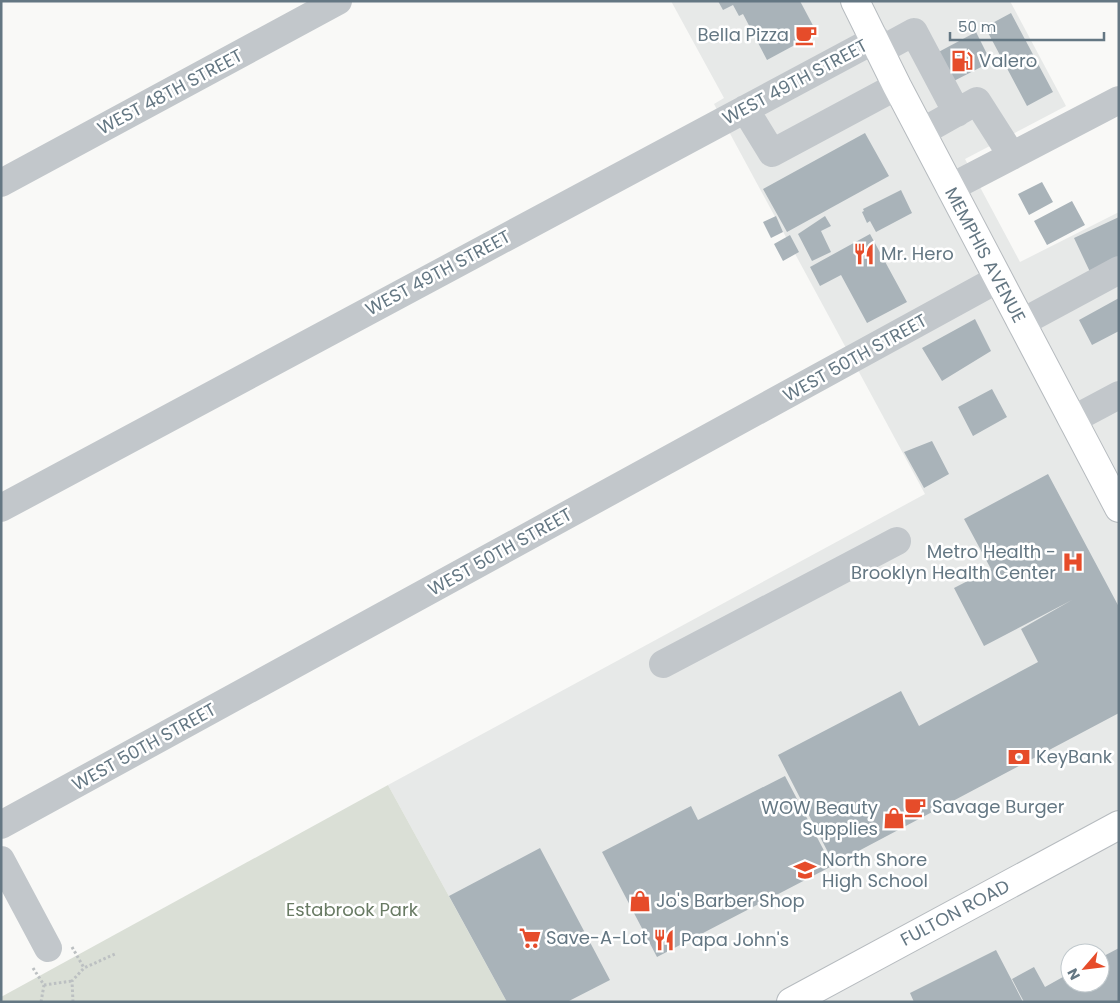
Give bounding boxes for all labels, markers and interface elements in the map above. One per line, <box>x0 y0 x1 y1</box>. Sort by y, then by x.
scale bar <box>950 10 1104 42</box>
text: 50 m <box>958 16 996 37</box>
place label: Bella Pizza <box>698 22 789 47</box>
cafe icon: Bella Pizza <box>793 22 819 48</box>
street label: WEST 49TH STREET <box>718 33 872 130</box>
street label: WEST 48TH STREET <box>93 43 247 140</box>
fuel station icon: Valero <box>949 48 975 74</box>
place label: Valero <box>979 48 1037 73</box>
street label: MEMPHIS AVENUE <box>939 182 1032 327</box>
street label: WEST 49TH STREET <box>361 224 515 321</box>
restaurant icon: Mr. Hero <box>851 241 877 267</box>
place label: Mr. Hero <box>881 241 954 266</box>
street label: WEST 50TH STREET <box>778 307 931 408</box>
street label: WEST 50TH STREET <box>423 501 576 602</box>
place label: Metro Health - Brooklyn Health Center <box>851 539 1056 585</box>
hospital icon: Metro Health - Brooklyn Health Center <box>1060 549 1086 575</box>
street label: WEST 50TH STREET <box>67 696 220 797</box>
bank icon: KeyBank <box>1006 744 1032 770</box>
place label: KeyBank <box>1036 744 1113 769</box>
cafe icon: Savage Burger <box>902 794 928 820</box>
place label: Savage Burger <box>932 794 1065 819</box>
place label: WOW Beauty Supplies <box>761 795 878 841</box>
shop icon: WOW Beauty Supplies <box>881 805 907 831</box>
place label: North Shore High School <box>822 847 928 893</box>
school or university icon: North Shore High School <box>792 857 818 883</box>
street label: FULTON ROAD <box>896 873 1014 952</box>
shop icon: Jo's Barber Shop <box>627 888 653 914</box>
place label: Jo's Barber Shop <box>656 888 805 913</box>
park label: Estabrook Park <box>286 897 419 922</box>
supermarket icon: Save-A-Lot <box>517 925 543 951</box>
place label: Save-A-Lot <box>546 925 648 950</box>
restaurant icon: Papa John's <box>651 927 677 953</box>
place label: Papa John's <box>681 927 789 952</box>
north arrow <box>1060 943 1110 993</box>
text: N <box>1062 965 1085 983</box>

